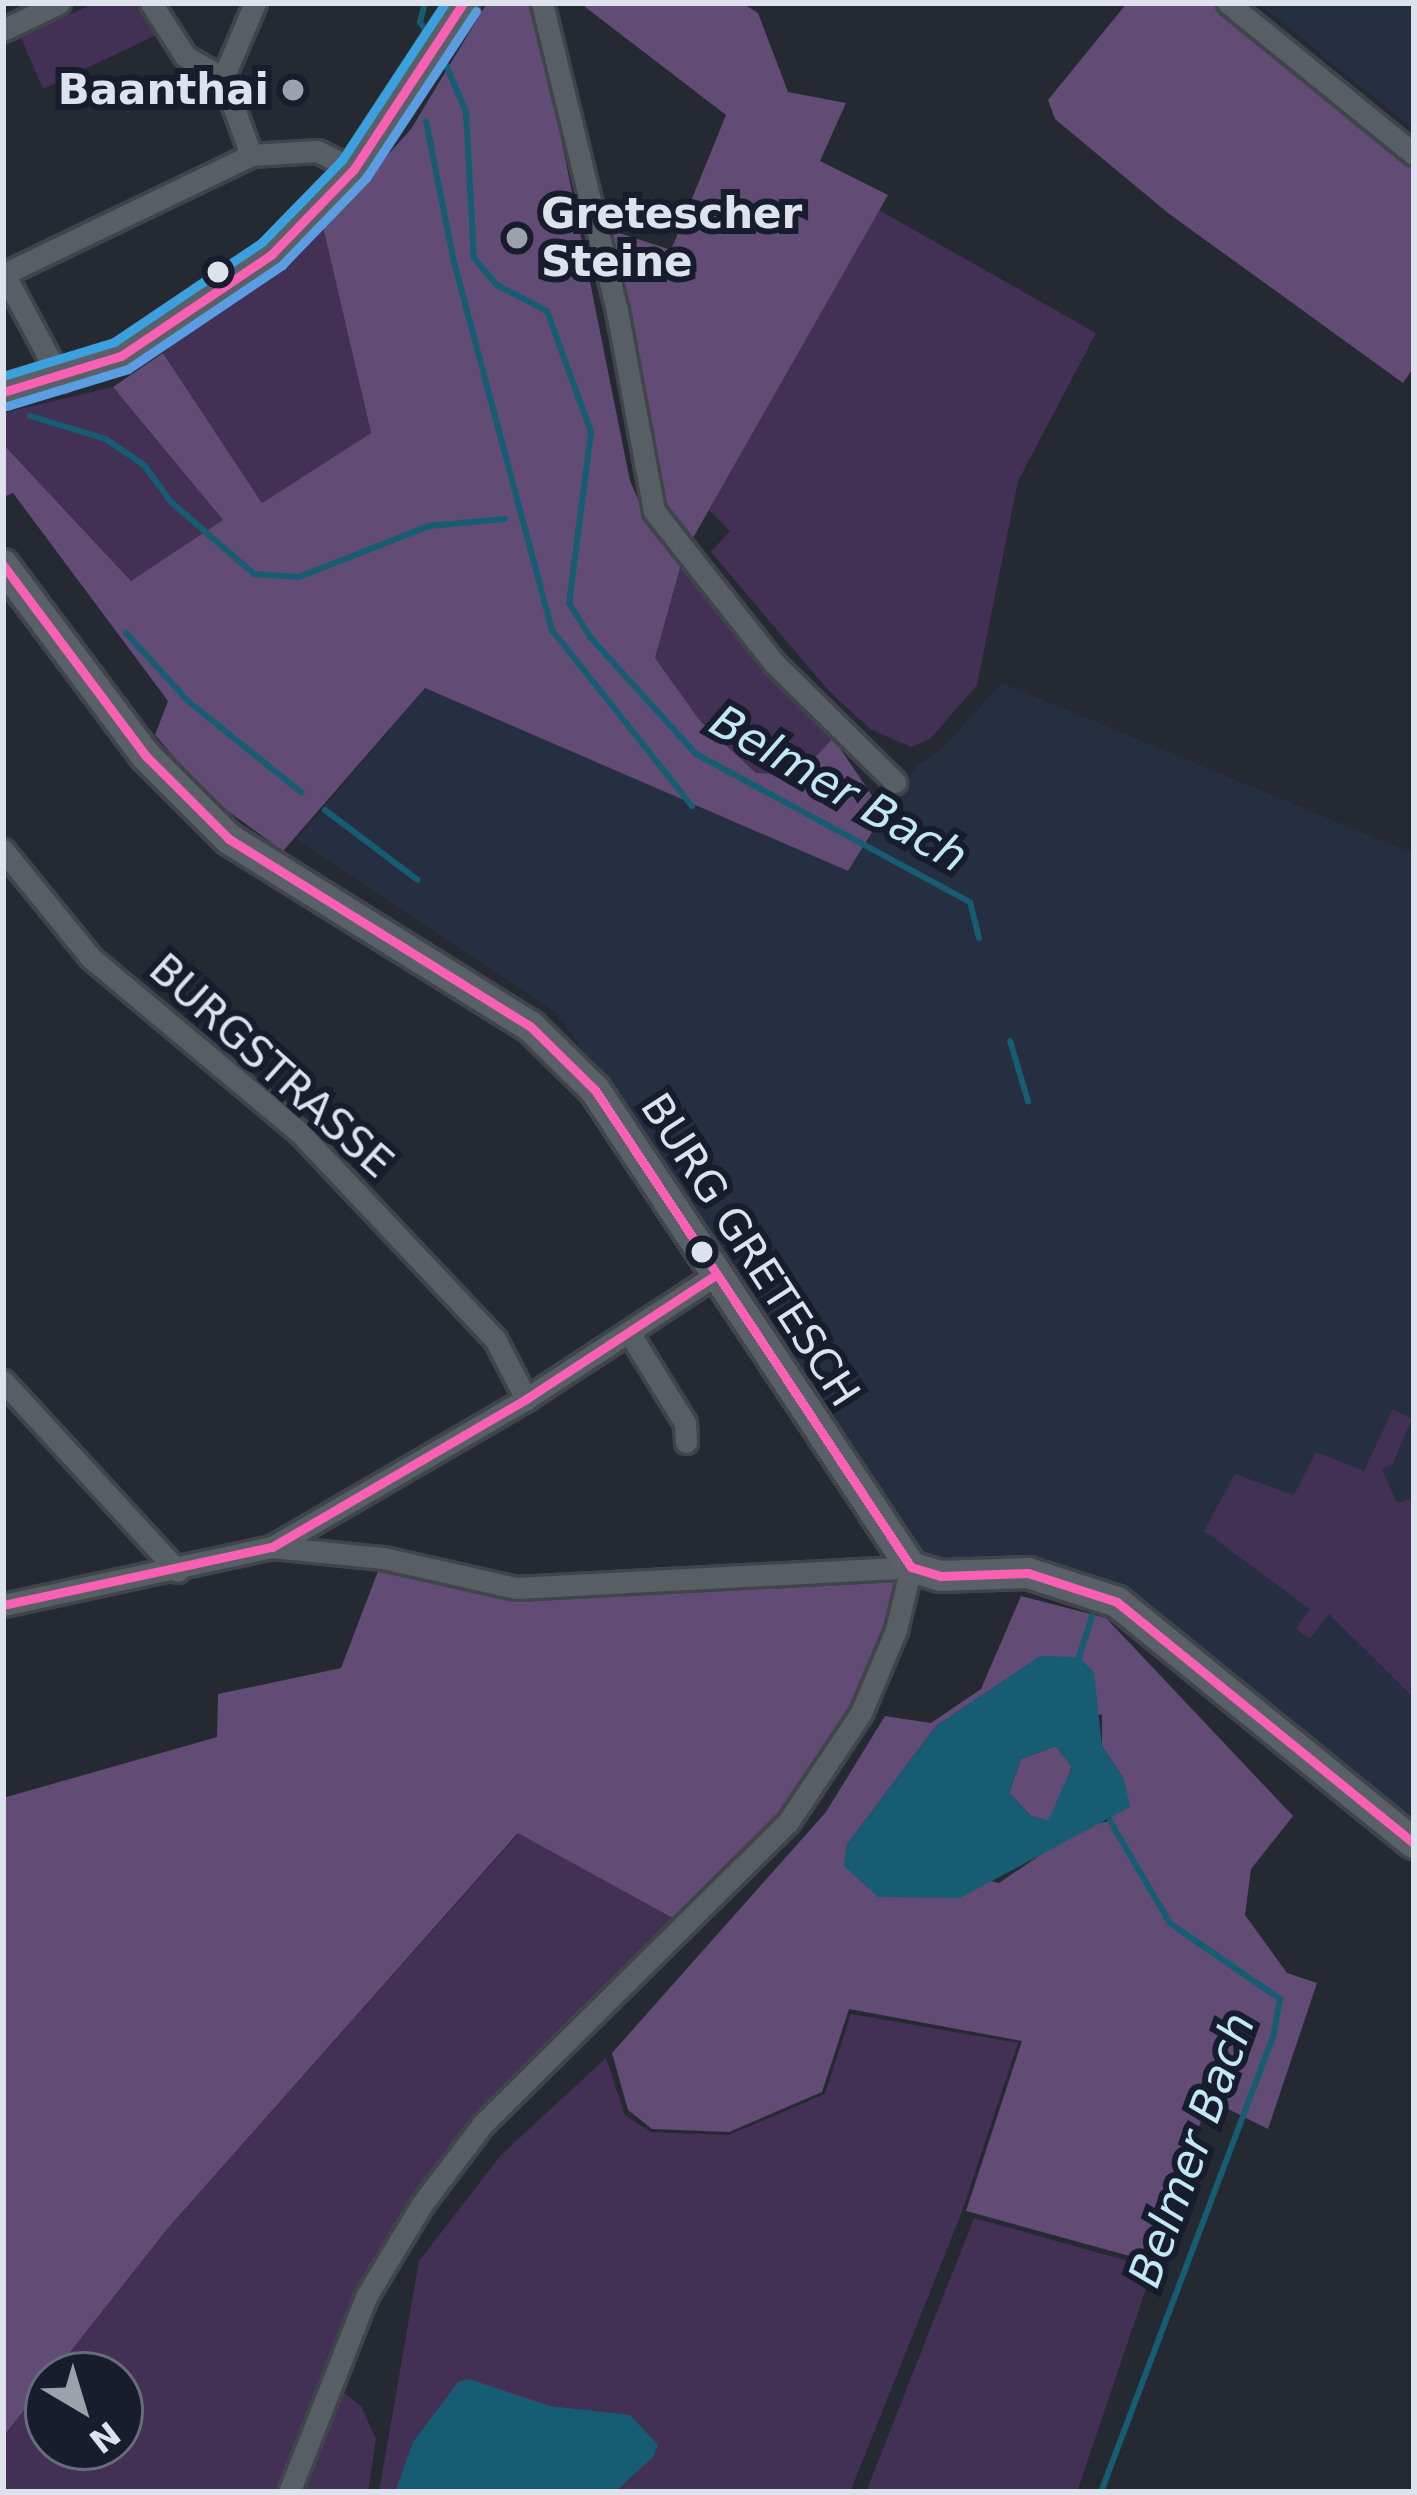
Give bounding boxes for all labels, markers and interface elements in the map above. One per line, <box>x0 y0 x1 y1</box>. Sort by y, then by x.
place label: Baanthai <box>58 65 269 115</box>
marker: Baanthai <box>280 77 306 103</box>
place label: Gretescher Steine <box>541 189 802 288</box>
marker: Gretescher Steine <box>504 225 530 251</box>
unlabelled marker <box>207 261 229 283</box>
water label: Belmer Bach <box>701 694 977 884</box>
street label: BURGSTRASSE <box>139 944 403 1188</box>
street label: BURG GRETESCH <box>630 1084 870 1416</box>
unlabelled marker <box>691 1241 713 1263</box>
water label: Belmer Bach <box>1118 2006 1266 2294</box>
north arrow <box>24 2351 144 2471</box>
text: N <box>82 2414 128 2461</box>

